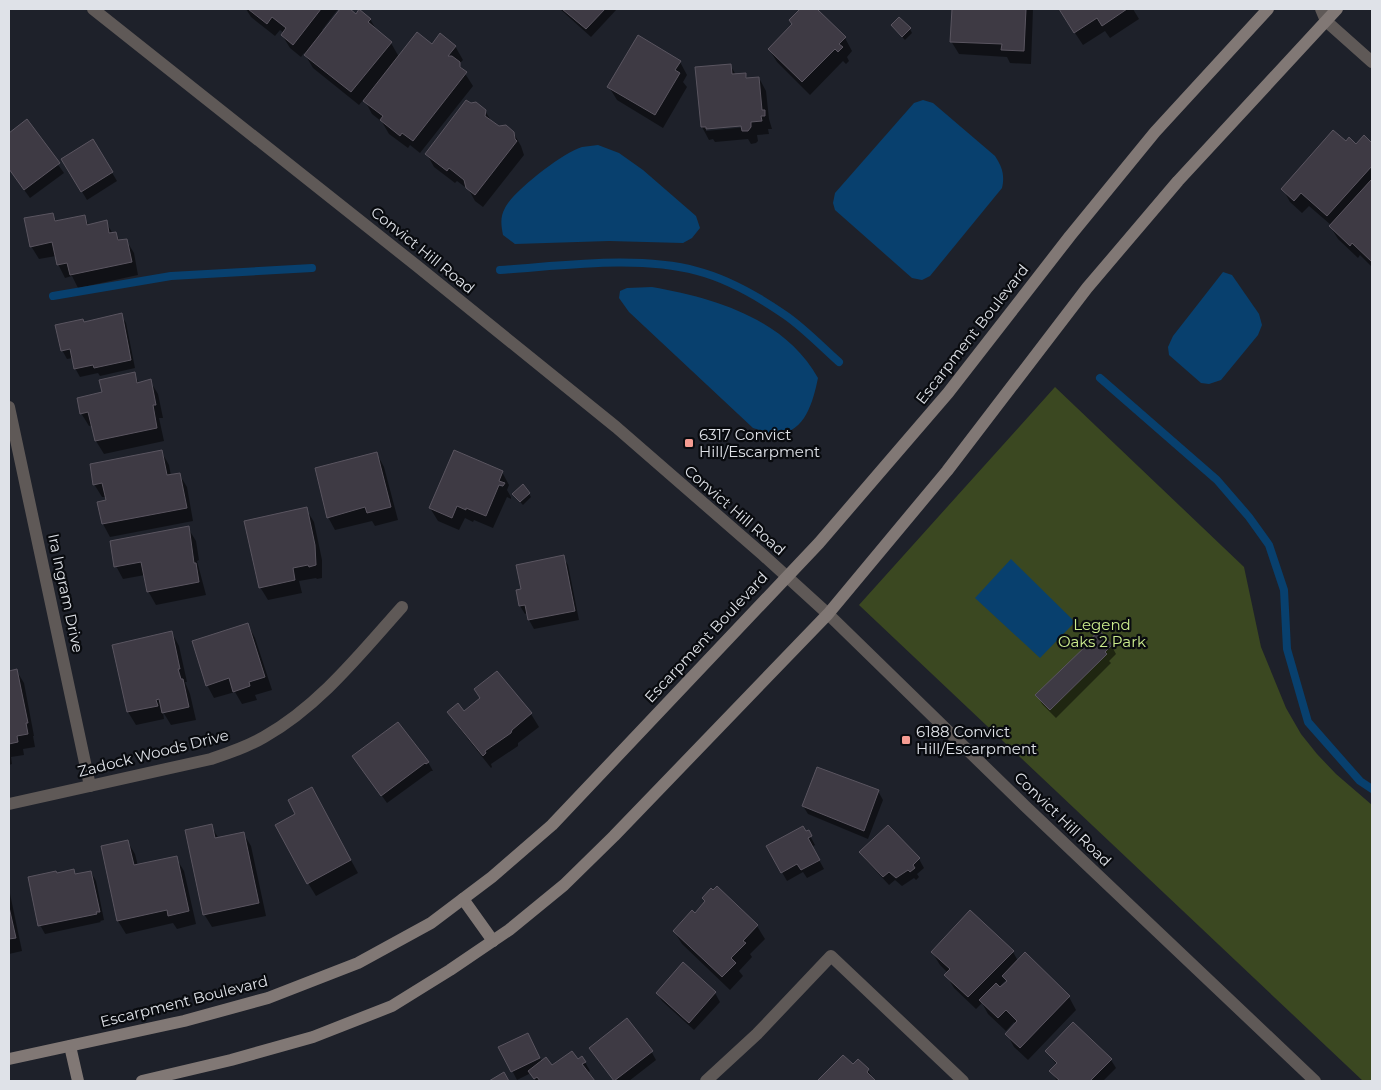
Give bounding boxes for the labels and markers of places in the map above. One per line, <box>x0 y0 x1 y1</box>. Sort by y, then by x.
place label: 6317 Convict Hill/Escarpment <box>699 425 820 461</box>
marker: 6317 Convict Hill/Escarpment <box>683 437 695 449</box>
place label: 6188 Convict Hill/Escarpment <box>916 722 1037 758</box>
marker: 6188 Convict Hill/Escarpment <box>900 734 912 746</box>

